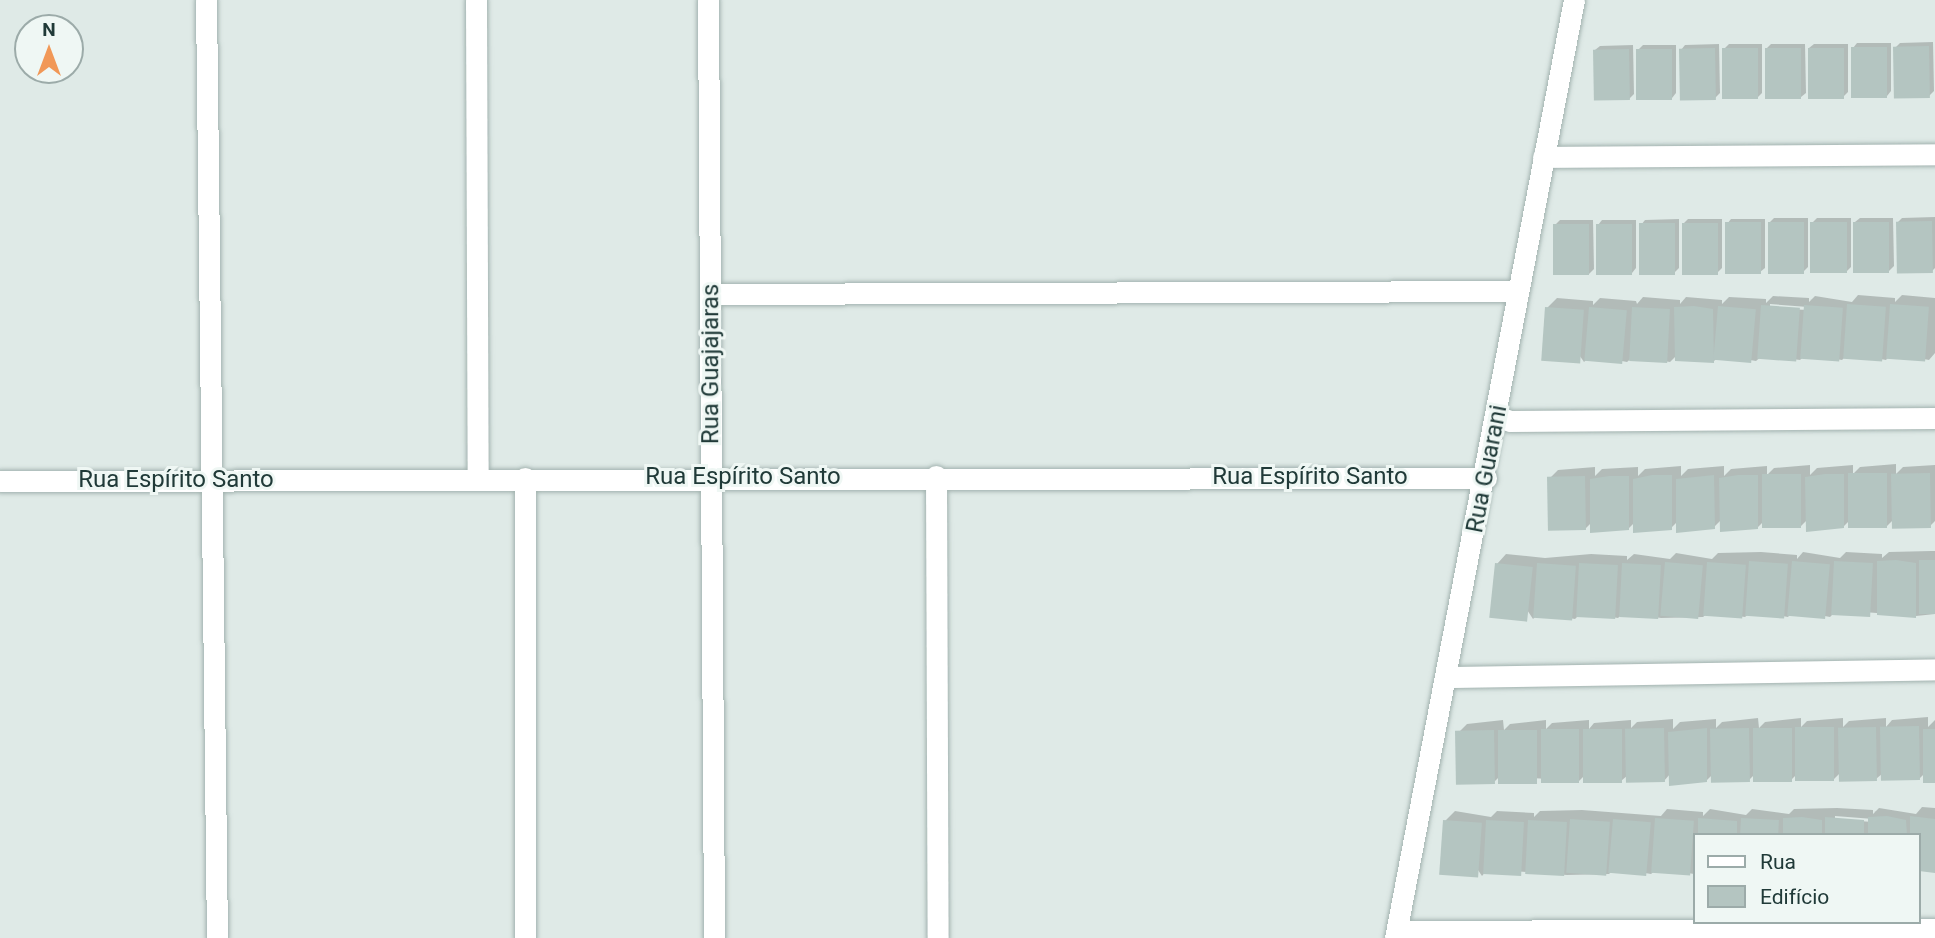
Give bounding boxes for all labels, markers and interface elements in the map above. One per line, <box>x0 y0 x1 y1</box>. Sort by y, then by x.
north arrow <box>14 14 84 84</box>
text: N <box>42 18 56 41</box>
street label: Rua Guajajaras <box>697 284 725 444</box>
street label: Rua Guarani <box>1461 403 1513 535</box>
street label: Rua Espírito Santo <box>645 463 841 491</box>
street label: Rua Espírito Santo <box>1212 463 1408 491</box>
street label: Rua Espírito Santo <box>78 466 274 494</box>
legend <box>1694 833 1921 924</box>
text: Rua <box>1760 850 1796 874</box>
text: Edifício <box>1760 885 1829 909</box>

